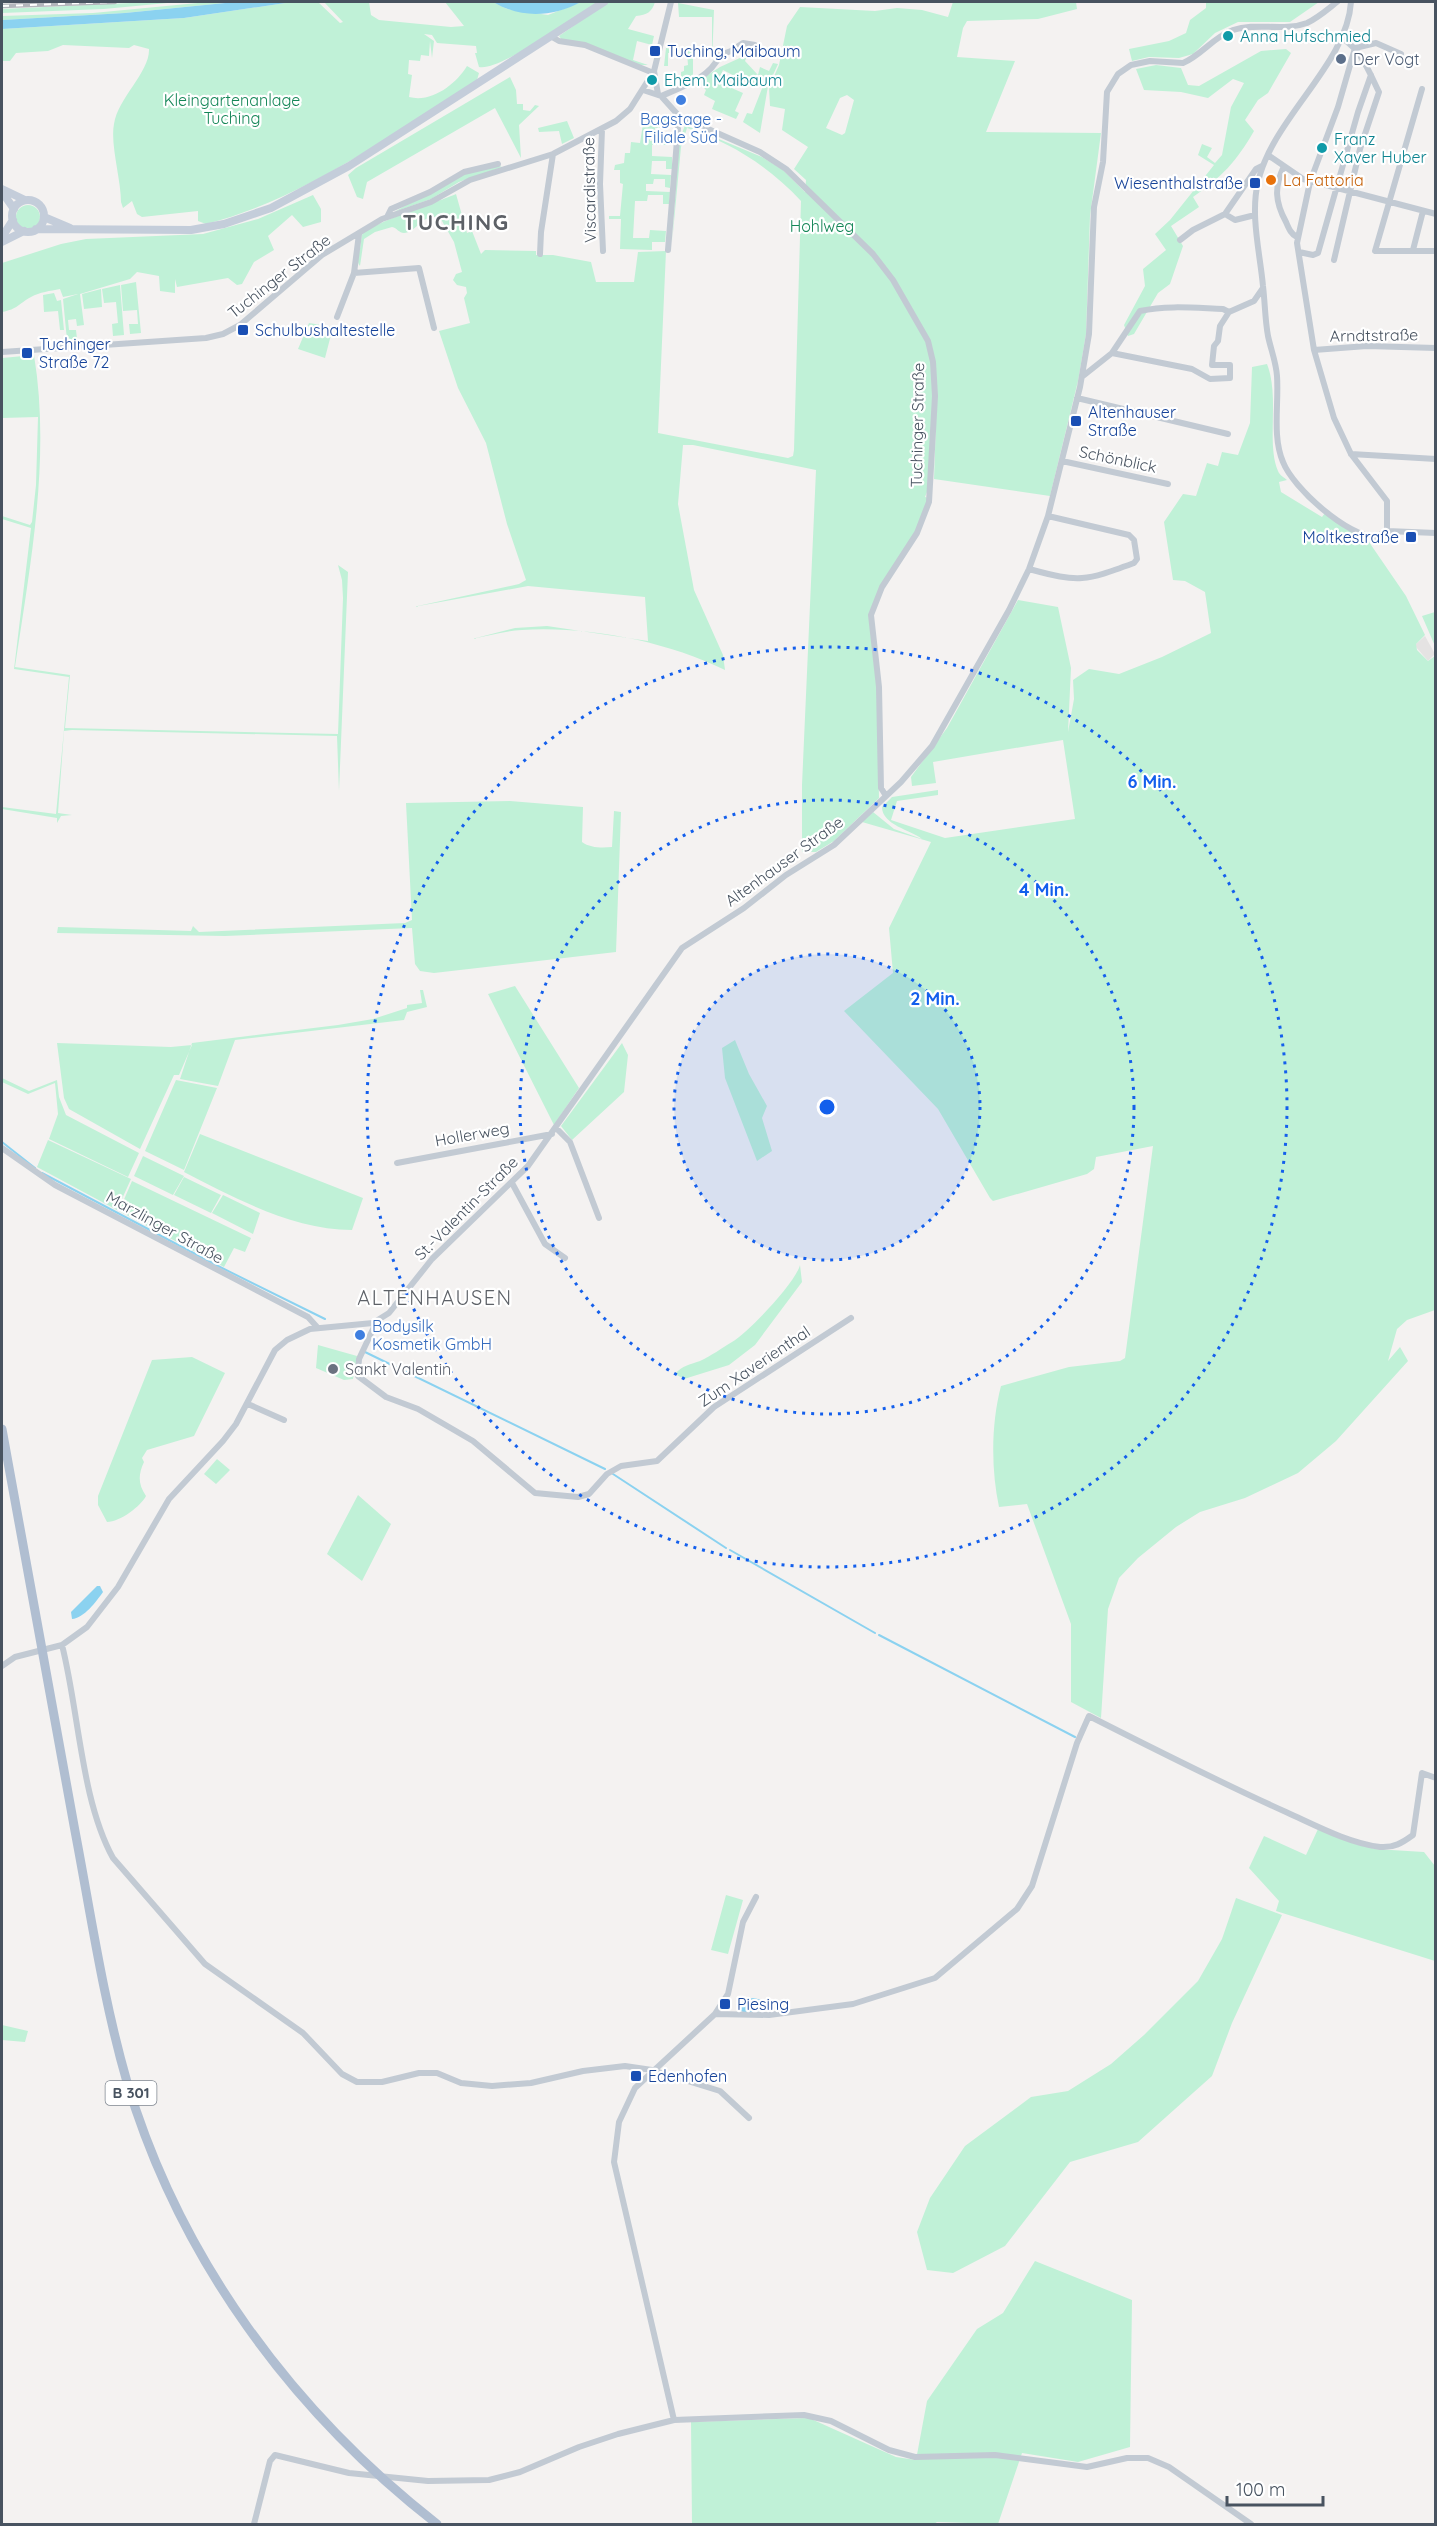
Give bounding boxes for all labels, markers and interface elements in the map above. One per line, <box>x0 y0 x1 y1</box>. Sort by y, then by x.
place label: Anna Hufschmied <box>1240 26 1371 46</box>
marker: Anna Hufschmied <box>1221 29 1235 43</box>
place label: Tuching, Maibaum <box>667 41 801 61</box>
marker: Tuching, Maibaum <box>648 44 662 58</box>
place label: Der Vogt <box>1353 49 1420 69</box>
marker: Der Vogt <box>1334 52 1348 66</box>
place label: Ehem. Maibaum <box>664 70 782 90</box>
marker: Ehem. Maibaum <box>645 73 659 87</box>
park label: Kleingartenanlage Tuching <box>164 90 300 128</box>
marker: Bagstage - Filiale Süd <box>674 93 688 107</box>
place label: Bagstage - Filiale Süd <box>640 109 722 147</box>
place label: Franz Xaver Huber <box>1334 129 1427 167</box>
street label: Viscardistraße <box>578 137 600 243</box>
marker: Franz Xaver Huber <box>1315 141 1329 155</box>
place label: La Fattoria <box>1283 170 1364 190</box>
place label: Wiesenthalstraße <box>1114 173 1243 193</box>
marker: La Fattoria <box>1264 173 1278 187</box>
marker: Wiesenthalstraße <box>1248 176 1262 190</box>
district label: TUCHING <box>403 208 509 236</box>
park label: Hohlweg <box>790 216 854 236</box>
street label: Tuchinger Straße <box>224 230 334 322</box>
place label: Schulbushaltestelle <box>255 320 395 340</box>
marker: Schulbushaltestelle <box>236 323 250 337</box>
street label: Arndtstraße <box>1330 324 1418 346</box>
place label: Tuchinger Straße 72 <box>39 334 111 372</box>
marker: Tuchinger Straße 72 <box>20 346 34 360</box>
street label: Tuchinger Straße <box>906 362 928 488</box>
place label: Altenhauser Straße <box>1088 402 1176 440</box>
marker: Altenhauser Straße <box>1069 414 1083 428</box>
street label: Schönblick <box>1077 441 1159 477</box>
place label: Moltkestraße <box>1302 527 1399 547</box>
marker: Moltkestraße <box>1404 530 1418 544</box>
text: 6 Min. <box>1127 770 1177 793</box>
street label: Altenhauser Straße <box>721 811 847 911</box>
text: 4 Min. <box>1019 878 1069 901</box>
text: 2 Min. <box>910 987 960 1010</box>
centre of rings <box>817 1097 837 1117</box>
street label: Hollerweg <box>433 1118 511 1150</box>
street label: St.-Valentin-Straße <box>410 1152 522 1264</box>
street label: Marzlinger Straße <box>103 1186 227 1268</box>
district label: ALTENHAUSEN <box>357 1285 513 1310</box>
place label: Bodysilk Kosmetik GmbH <box>372 1316 492 1354</box>
street label: Zum Xaverienthal <box>694 1321 814 1411</box>
marker: Bodysilk Kosmetik GmbH <box>353 1328 367 1342</box>
place label: Sankt Valentin <box>345 1359 451 1379</box>
marker: Sankt Valentin <box>326 1362 340 1376</box>
place label: Piesing <box>737 1994 789 2014</box>
marker: Piesing <box>718 1997 732 2011</box>
place label: Edenhofen <box>648 2066 727 2086</box>
marker: Edenhofen <box>629 2069 643 2083</box>
road number: B 301 <box>106 2081 156 2105</box>
scale bar <box>1227 2469 1323 2507</box>
text: 100 m <box>1236 2478 1285 2501</box>

